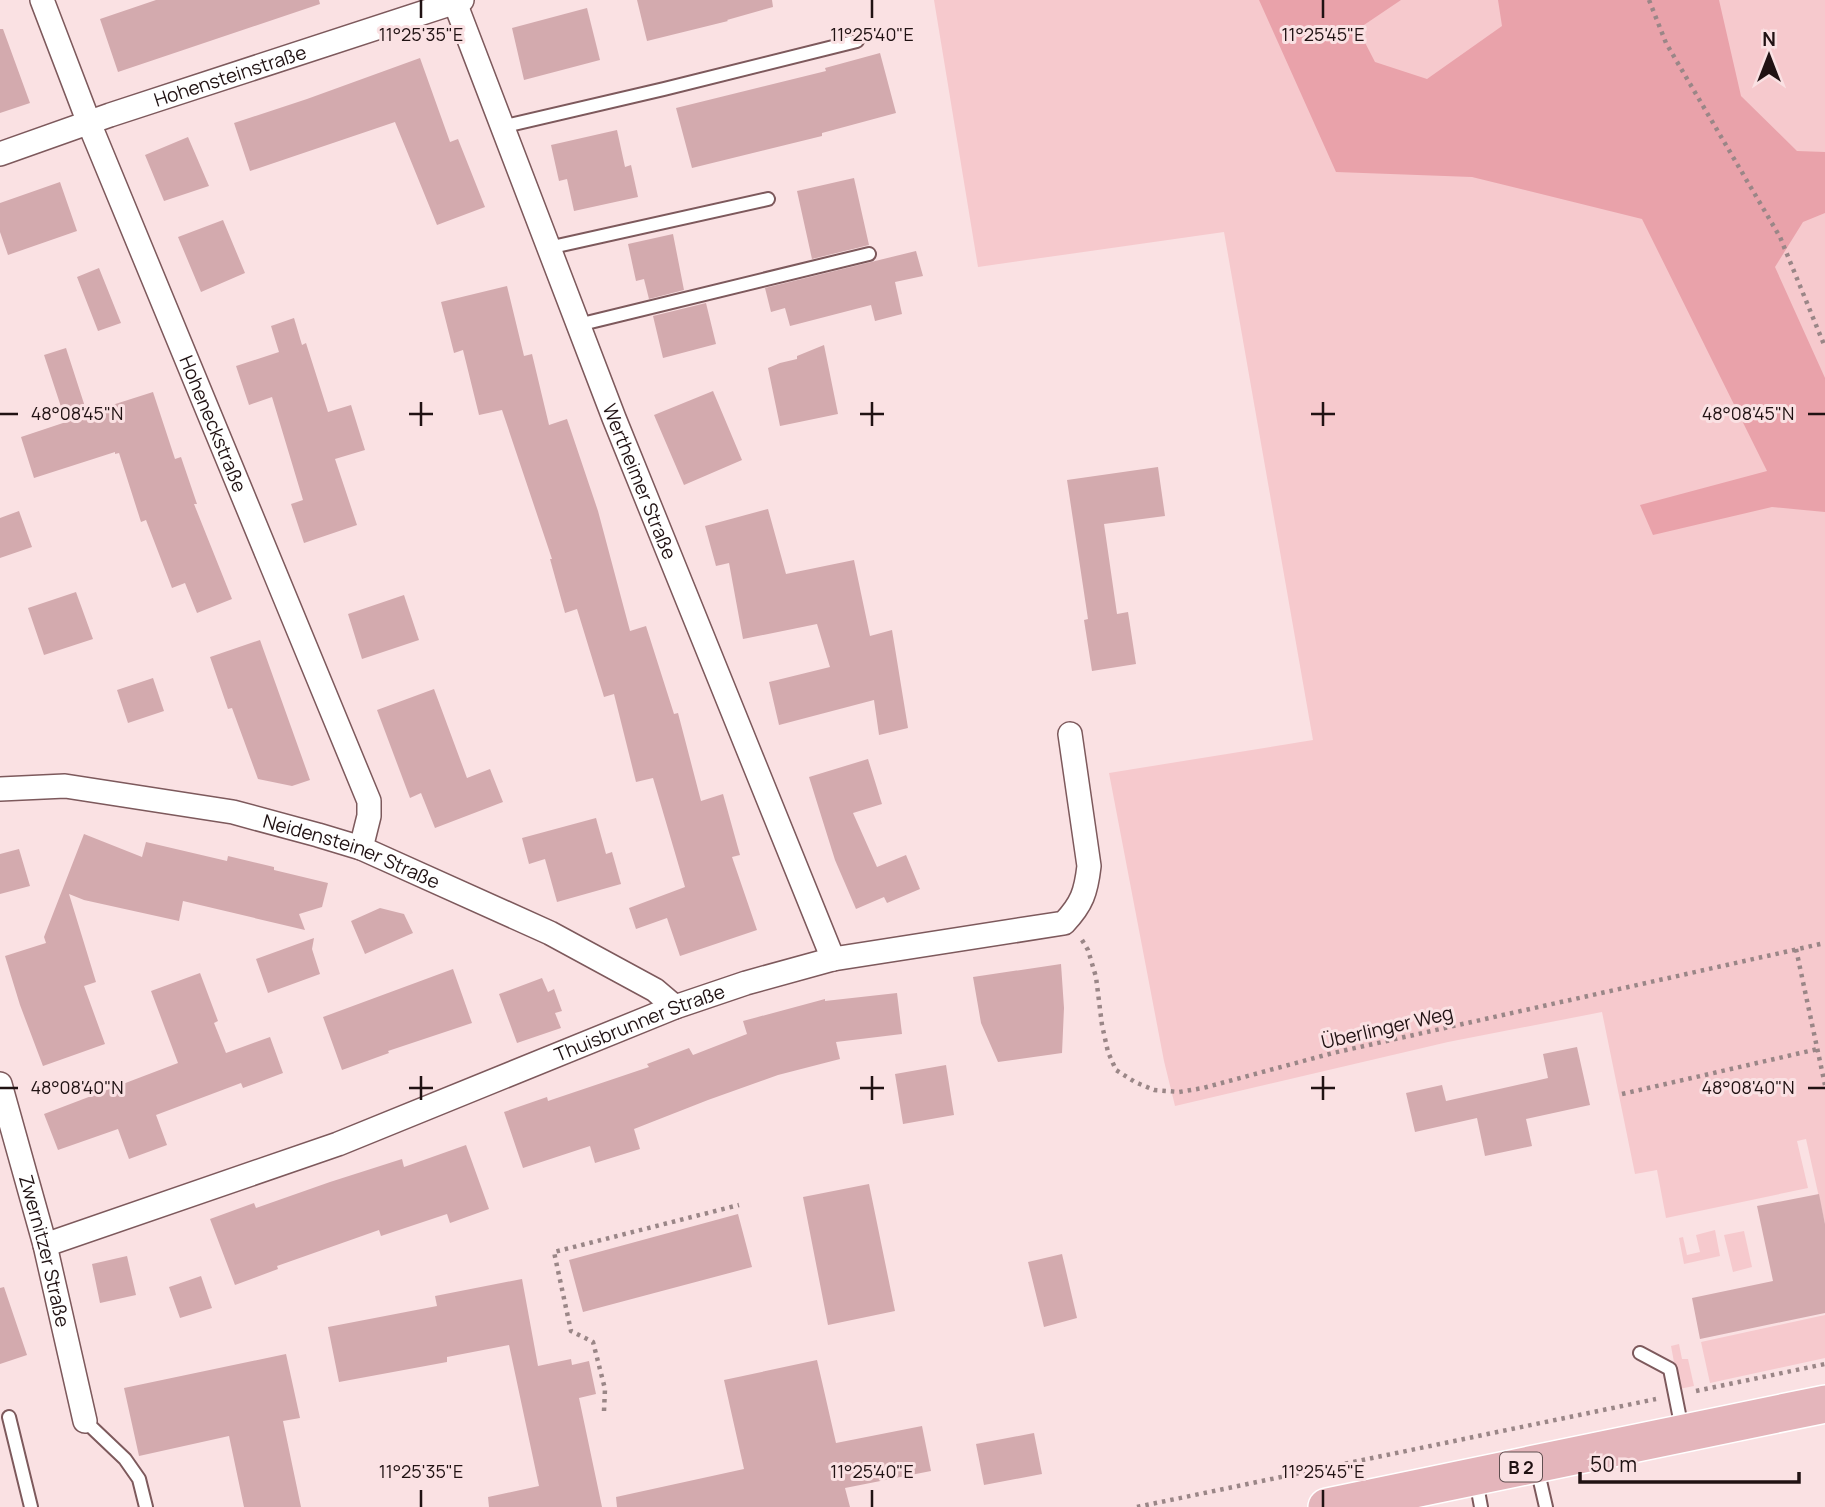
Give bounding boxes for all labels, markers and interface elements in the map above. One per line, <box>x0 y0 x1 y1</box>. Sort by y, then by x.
north arrow <box>1734 21 1804 91</box>
text: 11°25'35"E <box>379 22 463 46</box>
text: 11°25'40"E <box>830 22 914 46</box>
text: 11°25'45"E <box>1282 22 1364 46</box>
text: N <box>1762 26 1776 52</box>
street label: Hohensteinstraße <box>150 39 310 113</box>
street label: Hoheneckstraße <box>173 351 253 496</box>
street label: Wertheimer Straße <box>597 400 683 563</box>
text: 48°08'45"N <box>31 401 123 425</box>
text: 48°08'45"N <box>1702 401 1794 425</box>
street label: Neidensteiner Straße <box>260 808 444 895</box>
street label: Thuisbrunner Straße <box>550 978 728 1068</box>
street label: Überlinger Weg <box>1318 999 1456 1055</box>
text: 48°08'40"N <box>30 1075 124 1099</box>
text: 48°08'40"N <box>1701 1075 1795 1099</box>
street label: Zwernitzer Straße <box>13 1172 76 1330</box>
scale bar <box>1580 1440 1799 1484</box>
text: 50 m <box>1590 1450 1637 1478</box>
road number: B 2 <box>1500 1452 1542 1482</box>
text: 11°25'35"E <box>379 1459 463 1483</box>
text: 11°25'40"E <box>830 1459 914 1483</box>
text: 11°25'45"E <box>1282 1459 1364 1483</box>

